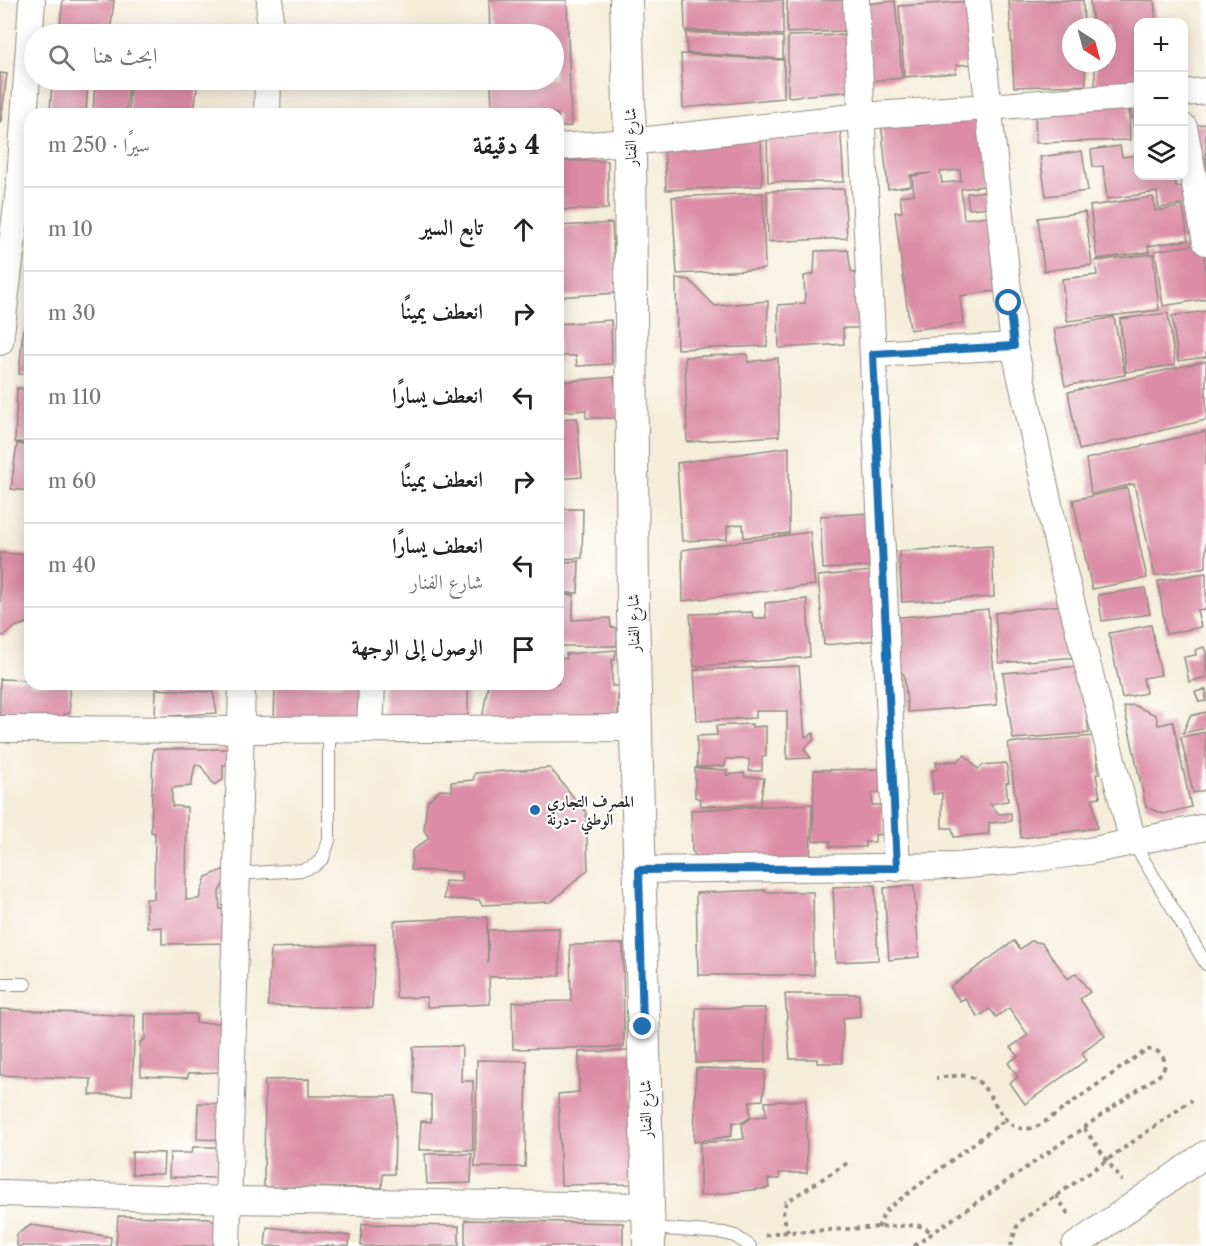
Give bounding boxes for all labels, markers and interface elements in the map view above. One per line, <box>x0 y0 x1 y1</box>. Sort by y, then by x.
north arrow <box>1062 18 1116 72</box>
map controls <box>1134 18 1188 180</box>
button: + <box>1134 18 1188 72</box>
search box <box>24 24 564 90</box>
icon: search <box>45 41 78 74</box>
text: ابحث هنا <box>93 42 158 69</box>
button: − <box>1134 72 1188 126</box>
street label: شارع الفنار <box>619 108 645 168</box>
button: layers <box>1134 126 1188 180</box>
text: 4 دقيقة <box>473 129 540 161</box>
text: سيرًا · 250 m <box>48 133 150 157</box>
icon: ahead <box>507 213 540 246</box>
text: تابع السير <box>420 214 483 241</box>
text: 10 m <box>48 217 93 241</box>
route start <box>995 289 1021 315</box>
icon: right <box>507 297 540 330</box>
text: انعطف يمينًا <box>401 298 483 325</box>
text: 30 m <box>48 301 96 325</box>
icon: left <box>507 381 540 414</box>
text: انعطف يسارًا <box>392 382 483 409</box>
text: 110 m <box>48 385 101 409</box>
icon: right <box>507 465 540 498</box>
text: انعطف يمينًا <box>401 466 483 493</box>
text: 60 m <box>48 469 96 493</box>
text: انعطف يسارًا <box>392 532 483 559</box>
icon: left <box>507 549 540 582</box>
text: 40 m <box>48 553 96 577</box>
text: شارع الفنار <box>410 570 483 594</box>
street label: شارع الفنار <box>622 594 648 654</box>
icon: arrive <box>507 633 540 666</box>
text: الوصول إلى الوجهة <box>351 634 483 661</box>
place label: المصرف التجاري الوطني -درنة <box>547 791 634 835</box>
marker: المصرف التجاري الوطني -درنة <box>528 803 542 817</box>
route end <box>629 1013 655 1039</box>
street label: شارع الفنار <box>634 1080 660 1140</box>

